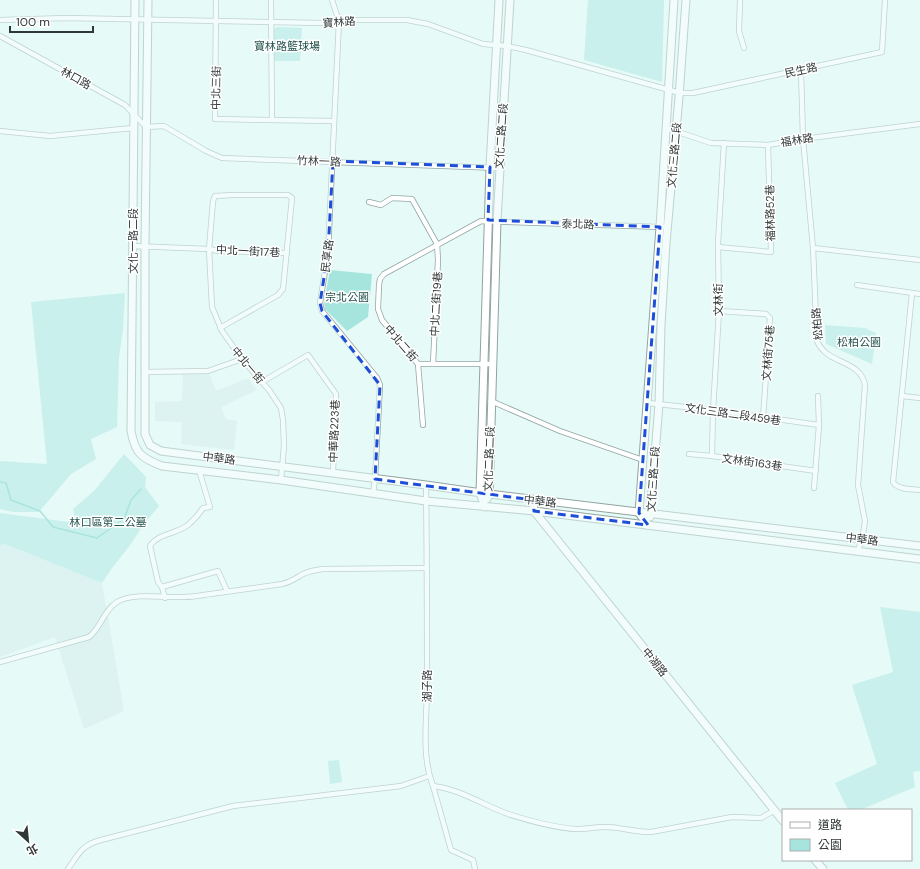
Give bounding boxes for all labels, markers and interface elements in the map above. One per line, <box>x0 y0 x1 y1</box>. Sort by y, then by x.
scale bar <box>10 8 93 34</box>
text: 100 m <box>16 14 50 30</box>
street label: 寶林路 <box>322 14 356 30</box>
park label: 寶林路籃球場 <box>254 39 320 53</box>
street label: 民生路 <box>783 59 819 81</box>
street label: 林口路 <box>58 64 94 92</box>
street label: 中北三街 <box>209 66 223 110</box>
street label: 文化二路二段 <box>492 103 510 169</box>
street label: 文化三路二段 <box>664 122 684 188</box>
street label: 福林路 <box>780 131 814 149</box>
street label: 竹林一路 <box>297 153 341 169</box>
street label: 福林路52巷 <box>763 184 777 242</box>
street label: 文化一路二段 <box>126 208 140 274</box>
street label: 泰北路 <box>561 216 595 232</box>
street label: 民享路 <box>318 239 336 273</box>
street label: 中北一街17巷 <box>216 242 280 260</box>
street label: 中北二街19巷 <box>427 271 445 337</box>
street label: 文林街 <box>711 284 725 317</box>
park label: 宗北公園 <box>325 290 369 304</box>
street label: 松柏路 <box>809 307 825 341</box>
street label: 中北二街 <box>381 322 421 364</box>
street label: 文林街75巷 <box>759 324 777 382</box>
park label: 松柏公園 <box>837 335 881 349</box>
street label: 中北一街 <box>228 344 268 386</box>
street label: 中華路223巷 <box>326 399 342 463</box>
street label: 文化三路二段459巷 <box>684 400 782 428</box>
street label: 文化二路二段 <box>481 426 497 492</box>
street label: 文化三路二段 <box>644 446 662 512</box>
street label: 中華路 <box>202 449 236 467</box>
street label: 文林街163巷 <box>721 451 783 473</box>
street label: 中華路 <box>523 492 557 510</box>
park label: 林口區第二公墓 <box>70 515 147 529</box>
street label: 中華路 <box>845 530 879 548</box>
street label: 中湖路 <box>639 645 671 679</box>
street label: 湖子路 <box>420 670 434 703</box>
legend <box>782 809 912 861</box>
text: 道路 <box>818 817 842 833</box>
north arrow <box>8 821 48 861</box>
text: 公園 <box>818 837 842 853</box>
text: 北 <box>24 841 41 859</box>

